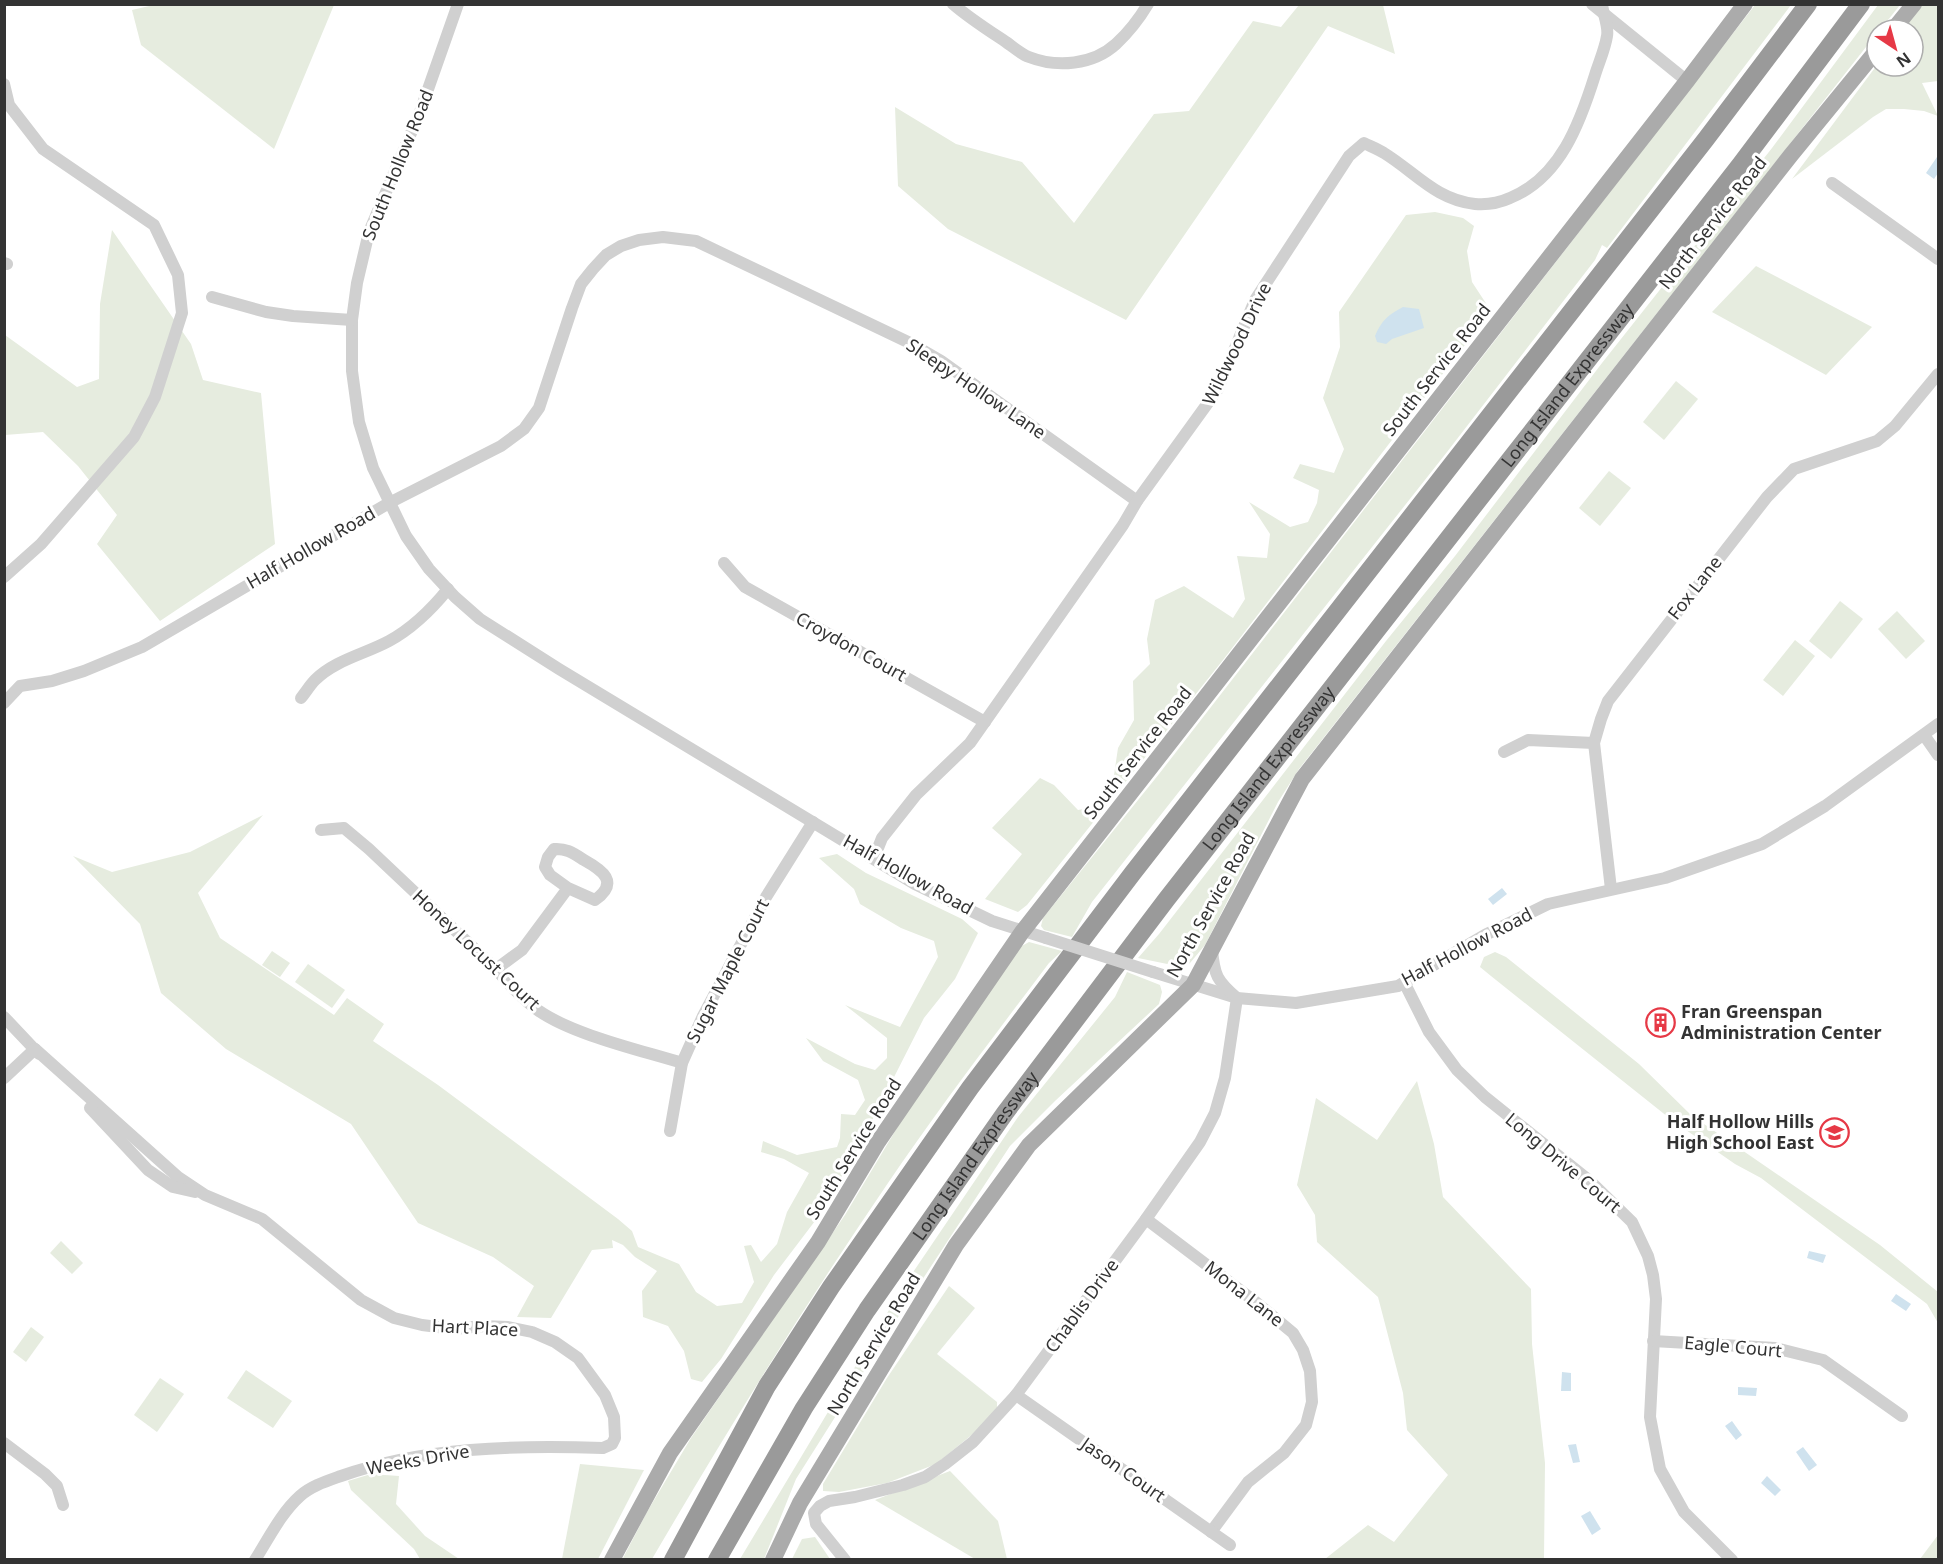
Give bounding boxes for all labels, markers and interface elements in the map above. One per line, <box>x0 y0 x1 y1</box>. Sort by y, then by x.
north arrow <box>1865 18 1925 78</box>
text: N <box>1892 47 1916 73</box>
street label: South Hollow Road <box>356 86 438 243</box>
street label: North Service Road <box>1653 151 1772 294</box>
street label: Wildwood Drive <box>1196 278 1276 409</box>
street label: Long Island Expressway <box>1495 297 1639 472</box>
street label: South Service Road <box>1377 298 1496 441</box>
street label: Sleepy Hollow Lane <box>902 333 1051 444</box>
street label: Half Hollow Road <box>242 500 379 594</box>
street label: Fox Lane <box>1662 550 1727 624</box>
street label: Croydon Court <box>792 606 912 687</box>
street label: Long Island Expressway <box>1196 680 1340 855</box>
street label: South Service Road <box>1078 681 1197 824</box>
street label: Half Hollow Road <box>839 828 978 920</box>
street label: North Service Road <box>1160 828 1260 981</box>
street label: Honey Locust Court <box>408 884 546 1015</box>
street label: Sugar Maple Court <box>680 894 774 1047</box>
street label: Half Hollow Road <box>1397 901 1536 991</box>
place label: Fran Greenspan Administration Center <box>1681 999 1882 1044</box>
building icon: Fran Greenspan Administration Center <box>1644 1006 1676 1038</box>
street label: Long Island Expressway <box>906 1065 1044 1245</box>
street label: South Service Road <box>800 1073 906 1224</box>
street label: Long Drive Court <box>1501 1107 1627 1218</box>
place label: Half Hollow Hills High School East <box>1666 1109 1814 1154</box>
school or university icon: Half Hollow Hills High School East <box>1819 1116 1851 1148</box>
street label: Chablis Drive <box>1039 1254 1123 1357</box>
street label: Mona Lane <box>1200 1255 1289 1332</box>
street label: North Service Road <box>821 1268 925 1419</box>
street label: Hart Place <box>431 1313 519 1341</box>
street label: Eagle Court <box>1683 1330 1783 1362</box>
street label: Jason Court <box>1075 1430 1171 1507</box>
street label: Weeks Drive <box>364 1438 471 1480</box>

